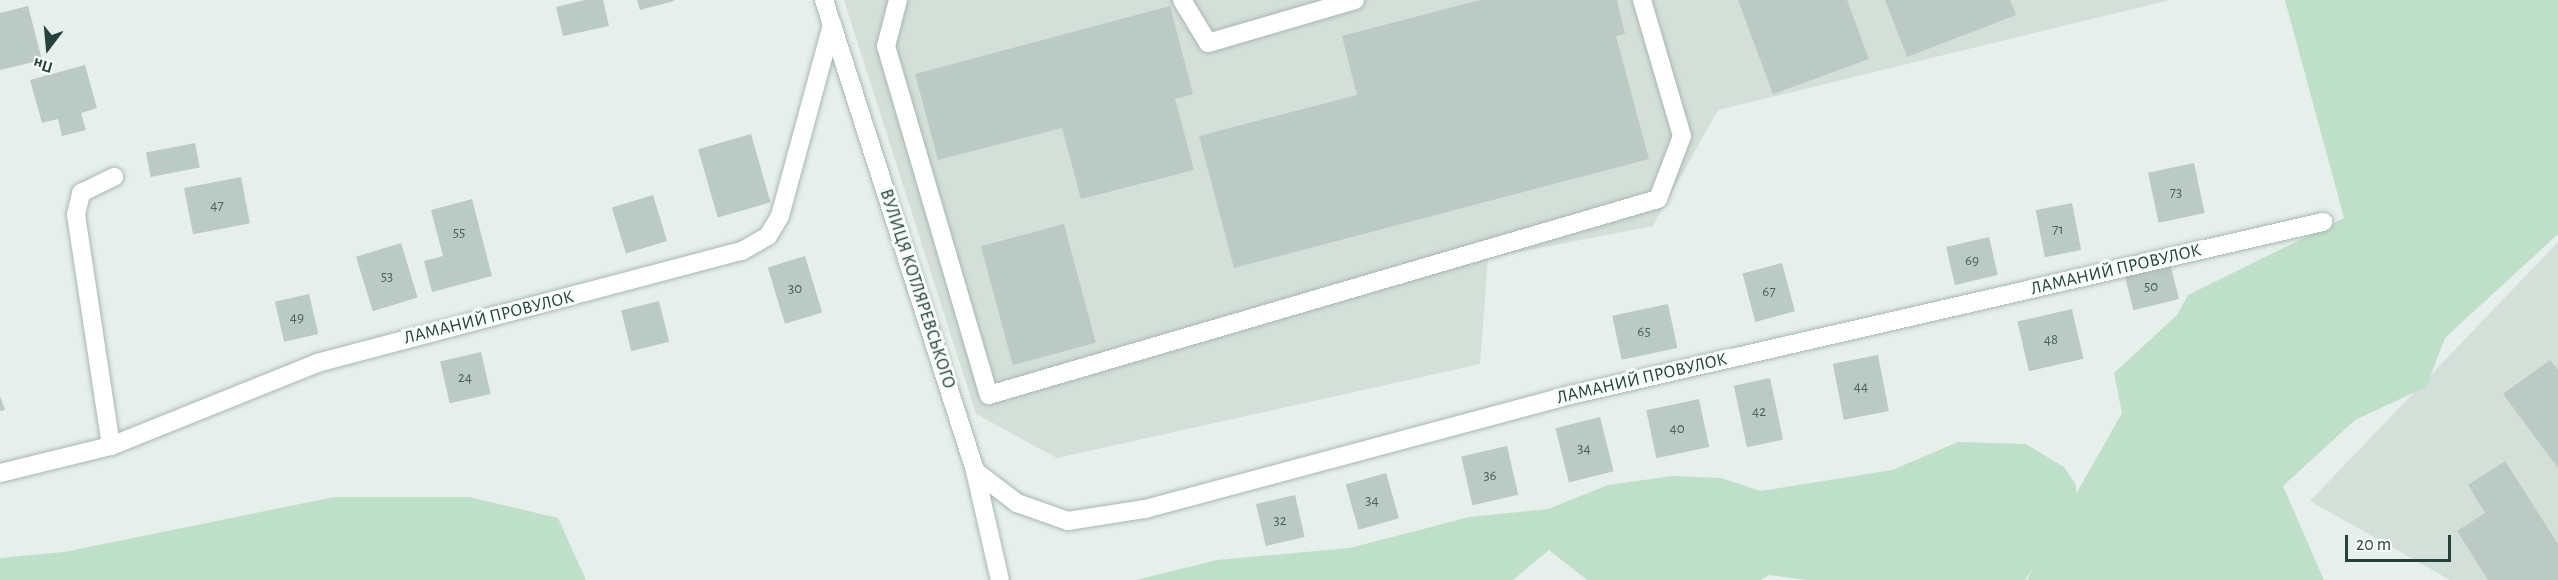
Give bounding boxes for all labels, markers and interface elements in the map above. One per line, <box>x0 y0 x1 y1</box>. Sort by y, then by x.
north arrow <box>18 18 78 78</box>
text: Пн <box>31 55 55 76</box>
house number: 73 <box>2170 184 2182 202</box>
street label: ВУЛИЦЯ КОТЛЯРЕВСЬКОГО <box>874 186 960 392</box>
house number: 47 <box>210 197 224 215</box>
house number: 71 <box>2052 221 2064 239</box>
house number: 55 <box>453 224 465 242</box>
street label: ЛАМАНИЙ ПРОВУЛОК <box>2029 240 2203 300</box>
house number: 69 <box>1965 252 1979 270</box>
house number: 53 <box>381 268 393 286</box>
house number: 50 <box>2144 278 2158 296</box>
house number: 30 <box>788 280 802 298</box>
house number: 67 <box>1762 283 1776 301</box>
street label: ЛАМАНИЙ ПРОВУЛОК <box>402 286 576 350</box>
house number: 49 <box>290 309 304 327</box>
house number: 65 <box>1637 323 1651 341</box>
house number: 48 <box>2044 331 2058 349</box>
street label: ЛАМАНИЙ ПРОВУЛОК <box>1555 349 1729 409</box>
house number: 24 <box>458 369 472 387</box>
house number: 44 <box>1854 378 1868 396</box>
house number: 42 <box>1752 403 1766 421</box>
house number: 40 <box>1669 420 1685 438</box>
house number: 34 <box>1577 440 1591 458</box>
house number: 36 <box>1483 467 1497 485</box>
house number: 34 <box>1365 492 1379 510</box>
house number: 32 <box>1273 512 1287 530</box>
scale bar <box>2348 523 2454 561</box>
text: 20 m <box>2356 536 2391 554</box>

